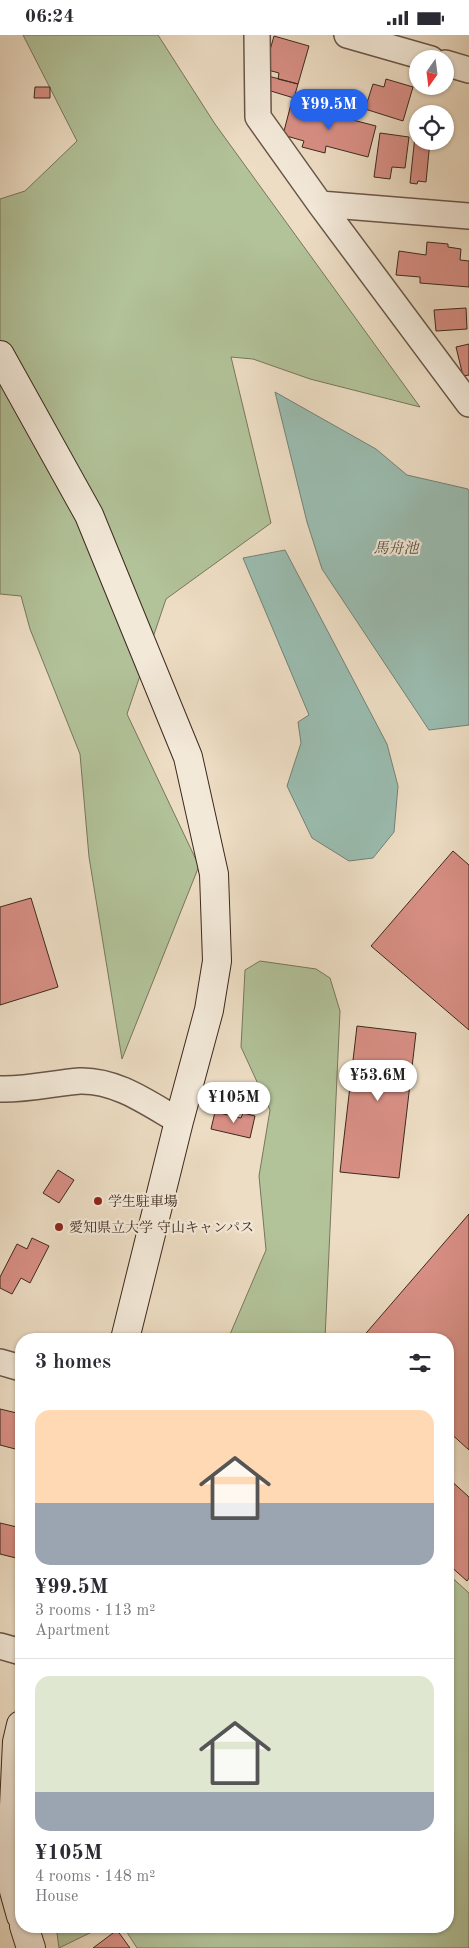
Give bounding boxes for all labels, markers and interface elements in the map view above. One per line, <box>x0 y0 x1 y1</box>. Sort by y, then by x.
text: 06:24 <box>25 8 74 27</box>
north arrow <box>409 50 454 95</box>
map controls <box>409 50 454 150</box>
pin: ¥99.5M <box>288 89 370 131</box>
text: ¥99.5M <box>301 97 357 113</box>
button: locate <box>409 105 454 150</box>
water label: 馬舟池 <box>373 540 420 557</box>
pin: ¥53.6M <box>337 1059 419 1102</box>
text: ¥53.6M <box>350 1068 406 1084</box>
pin: ¥105M <box>199 1081 269 1124</box>
text: ¥105M <box>208 1090 260 1106</box>
place label: 学生駐車場 <box>108 1194 178 1209</box>
marker: 学生駐車場 <box>92 1195 104 1207</box>
place label: 愛知県立大学 守山キャンパス <box>69 1220 254 1235</box>
marker: 愛知県立大学 守山キャンパス <box>53 1221 65 1233</box>
icon: filters <box>406 1349 434 1377</box>
text: 3 homes <box>35 1352 111 1373</box>
icon: home <box>190 1443 280 1533</box>
text: ¥99.5M <box>35 1577 108 1598</box>
text: 3 rooms · 113 m² <box>35 1603 155 1619</box>
text: Apartment <box>35 1623 110 1639</box>
icon: home <box>190 1708 280 1798</box>
text: ¥105M <box>35 1843 102 1864</box>
text: 4 rooms · 148 m² <box>35 1869 155 1885</box>
text: House <box>35 1889 78 1905</box>

